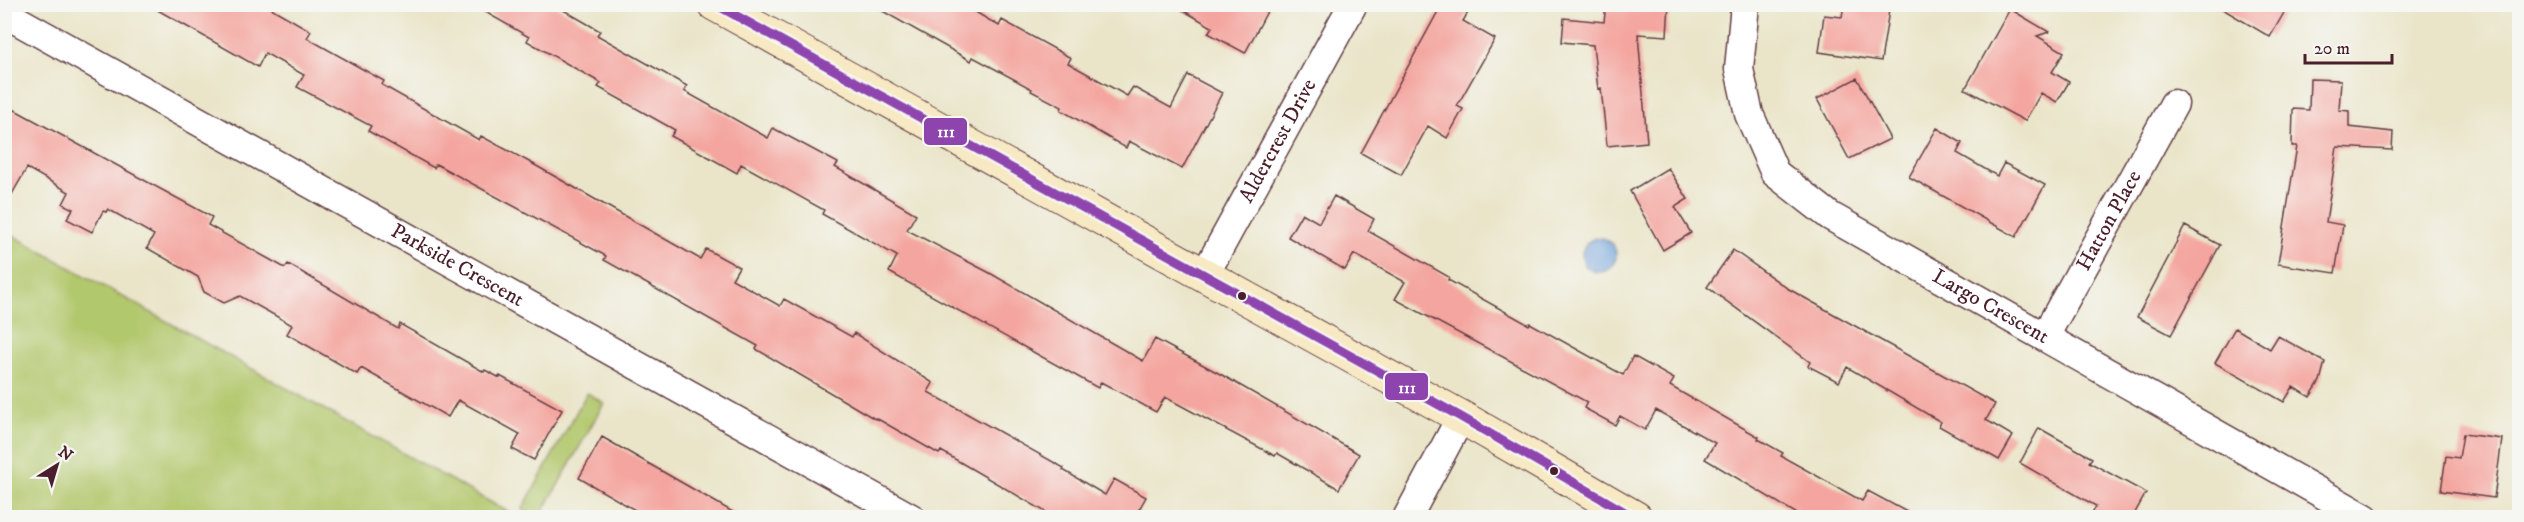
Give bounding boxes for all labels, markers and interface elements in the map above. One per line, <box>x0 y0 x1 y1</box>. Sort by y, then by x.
scale bar <box>2305 27 2392 65</box>
text: 20 m <box>2314 38 2350 60</box>
street label: Aldercrest Drive <box>1234 74 1323 207</box>
line badge: 111 <box>923 117 968 146</box>
text: 111 <box>937 122 955 142</box>
street label: Hatton Place <box>2071 166 2148 275</box>
street label: Parkside Crescent <box>386 218 529 313</box>
street label: Largo Crescent <box>1928 263 2054 350</box>
unlabelled marker <box>1236 290 1248 302</box>
line badge: 111 <box>1384 372 1429 401</box>
text: 111 <box>1398 378 1416 398</box>
north arrow <box>27 435 87 495</box>
text: N <box>54 442 77 466</box>
unlabelled marker <box>1548 465 1560 477</box>

